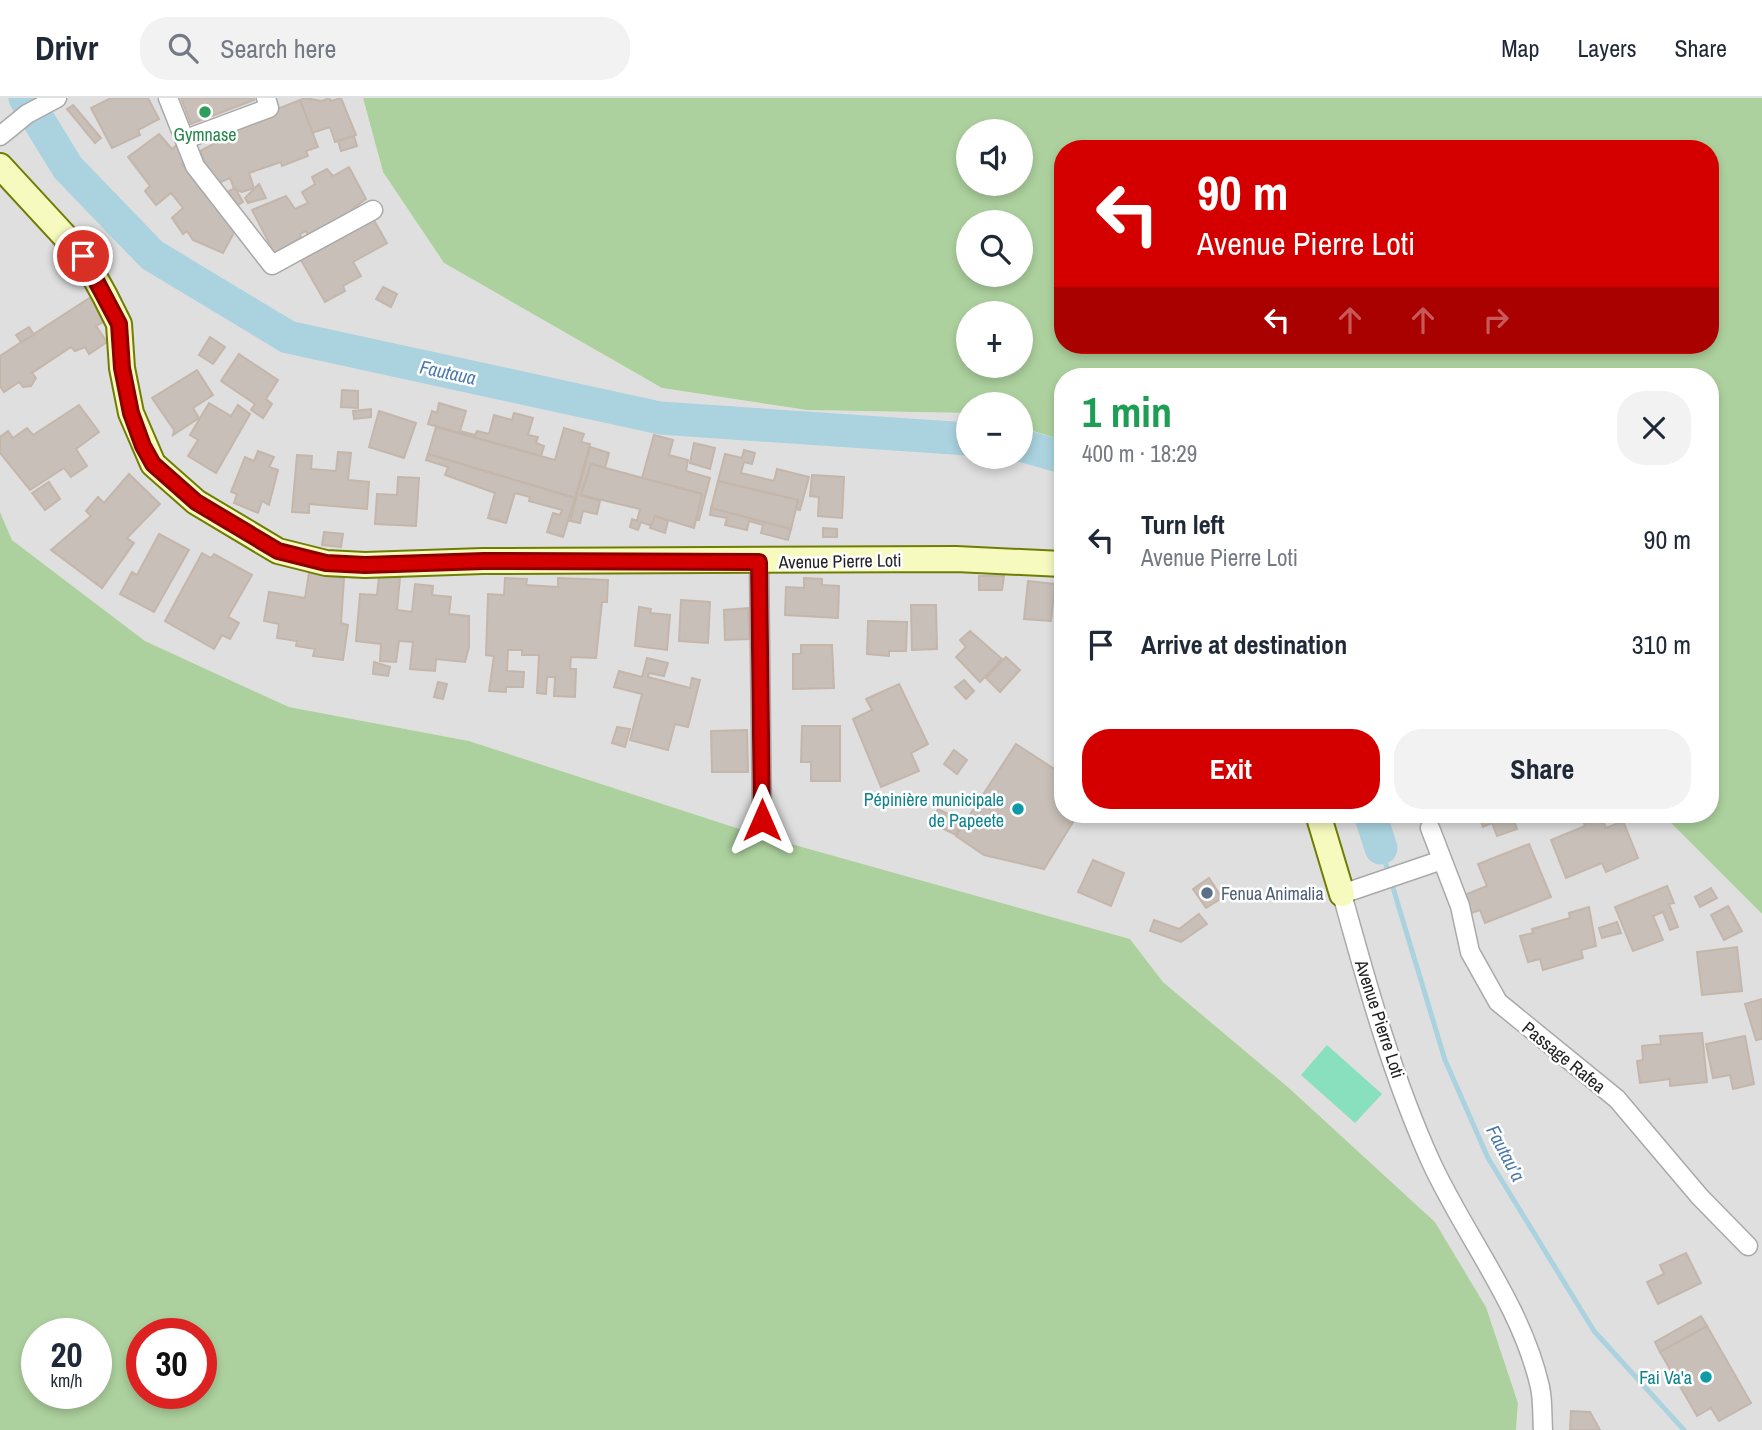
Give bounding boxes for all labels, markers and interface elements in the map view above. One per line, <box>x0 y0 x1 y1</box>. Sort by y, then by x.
search box <box>140 17 630 80</box>
text: Drivr <box>35 26 98 70</box>
icon: search <box>164 29 202 67</box>
text: Search here <box>220 31 336 66</box>
text: Map <box>1501 32 1539 64</box>
text: Layers <box>1577 32 1636 64</box>
text: Share <box>1674 32 1727 64</box>
marker: Gymnase <box>197 104 213 120</box>
map controls <box>956 119 1033 469</box>
button: sound <box>956 119 1033 196</box>
place label: Gymnase <box>173 122 237 147</box>
text: 90 m <box>1197 159 1289 225</box>
icon: left <box>1082 168 1173 259</box>
button: search <box>956 210 1033 287</box>
text: Avenue Pierre Loti <box>1197 222 1415 265</box>
pin <box>53 226 113 286</box>
icon: arrive <box>64 237 102 275</box>
button: + <box>956 301 1033 378</box>
icon: left <box>1258 301 1296 339</box>
icon: ahead <box>1331 301 1369 339</box>
icon: ahead <box>1404 301 1442 339</box>
icon: right <box>1477 301 1515 339</box>
water label: Fautaua <box>418 353 479 391</box>
text: 1 min <box>1082 384 1172 440</box>
button: close <box>1617 391 1691 465</box>
button: − <box>956 392 1033 469</box>
text: 400 m · 18:29 <box>1082 438 1197 469</box>
text: Turn left <box>1141 507 1225 542</box>
icon: left <box>1082 521 1120 559</box>
text: 90 m <box>1644 522 1691 557</box>
text: Avenue Pierre Loti <box>1141 542 1298 573</box>
street label: Avenue Pierre Loti <box>777 547 902 575</box>
icon: arrive <box>1082 626 1120 664</box>
text: Arrive at destination <box>1141 627 1347 662</box>
text: 310 m <box>1632 627 1691 662</box>
button: Exit <box>1082 729 1380 809</box>
button: Share <box>1394 729 1691 809</box>
position arrow <box>725 783 799 857</box>
place label: Pépinière municipale de Papeete <box>864 787 1004 833</box>
marker: Pépinière municipale de Papeete <box>1010 801 1026 817</box>
place label: Fenua Animalia <box>1221 881 1324 906</box>
marker: Fenua Animalia <box>1199 885 1215 901</box>
street label: Avenue Pierre Loti <box>1349 956 1411 1081</box>
street label: Passage Rafea <box>1517 1016 1611 1098</box>
water label: Fautau’a <box>1480 1120 1532 1186</box>
speed limit sign: 30 <box>126 1318 217 1409</box>
text: 20 <box>51 1331 82 1378</box>
place label: Fai Va'a <box>1639 1365 1692 1390</box>
text: km/h <box>51 1368 83 1393</box>
marker: Fai Va'a <box>1698 1369 1714 1385</box>

